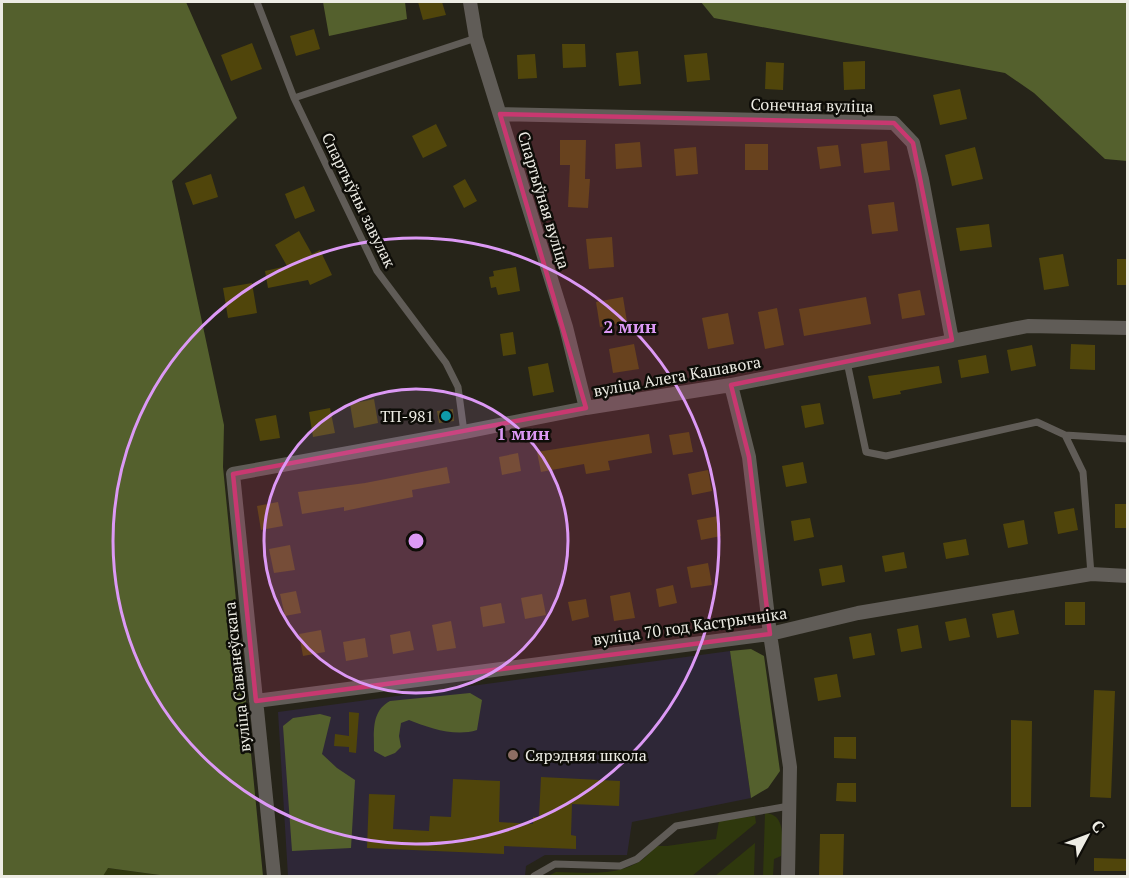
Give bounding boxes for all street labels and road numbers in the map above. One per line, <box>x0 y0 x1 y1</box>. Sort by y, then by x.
street label: Сонечная вуліца <box>750 93 874 117</box>
street label: Спартыўны завулак <box>317 129 401 272</box>
street label: Спартыўная вуліца <box>513 129 575 271</box>
street label: вуліца Алега Кашавога <box>591 350 763 402</box>
street label: вуліца Саванеўскага <box>218 601 256 753</box>
street label: вуліца 70 год Кастрычніка <box>592 601 788 651</box>

